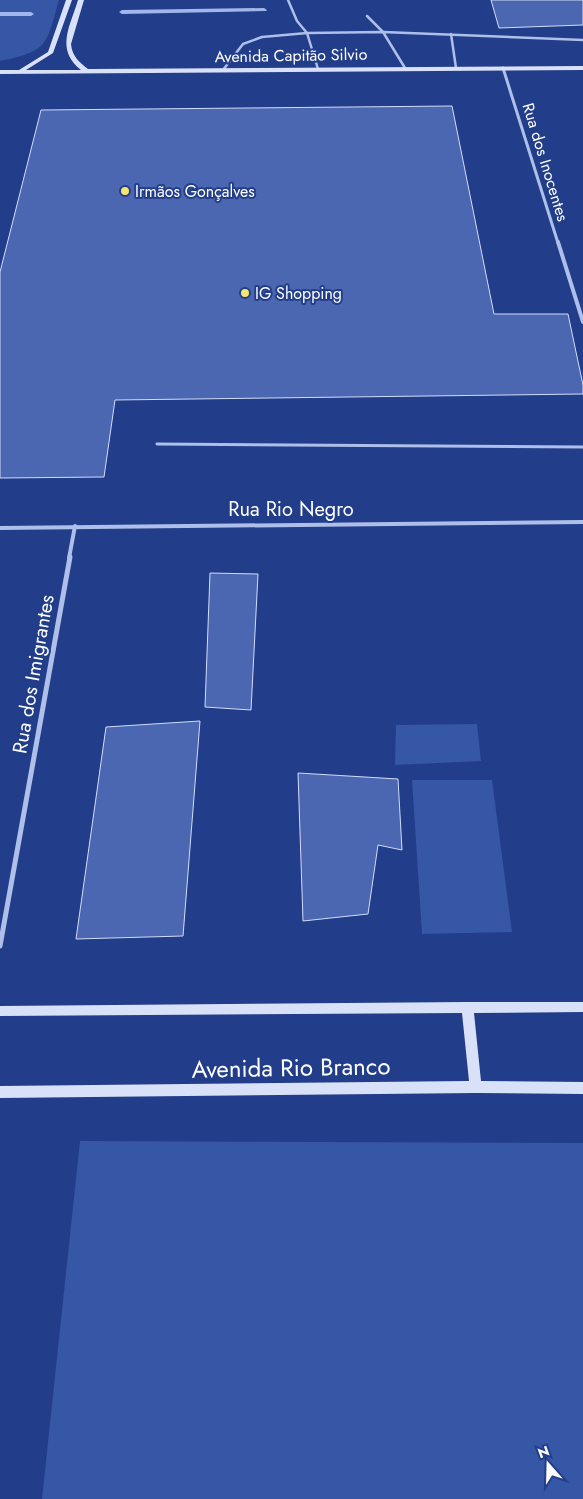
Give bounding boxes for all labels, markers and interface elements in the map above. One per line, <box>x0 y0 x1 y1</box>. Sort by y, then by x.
street label: Avenida Capitão Silvio <box>215 43 368 68</box>
street label: Rua dos Inocentes <box>517 100 574 224</box>
place label: Irmãos Gonçalves <box>135 180 255 203</box>
marker: Irmãos Gonçalves <box>119 185 131 197</box>
place label: IG Shopping <box>255 282 342 305</box>
marker: IG Shopping <box>239 287 251 299</box>
street label: Rua Rio Negro <box>228 495 354 524</box>
street label: Rua dos Imigrantes <box>5 592 62 756</box>
street label: Avenida Rio Branco <box>191 1048 391 1087</box>
north arrow <box>523 1439 573 1489</box>
text: N <box>535 1440 552 1463</box>

